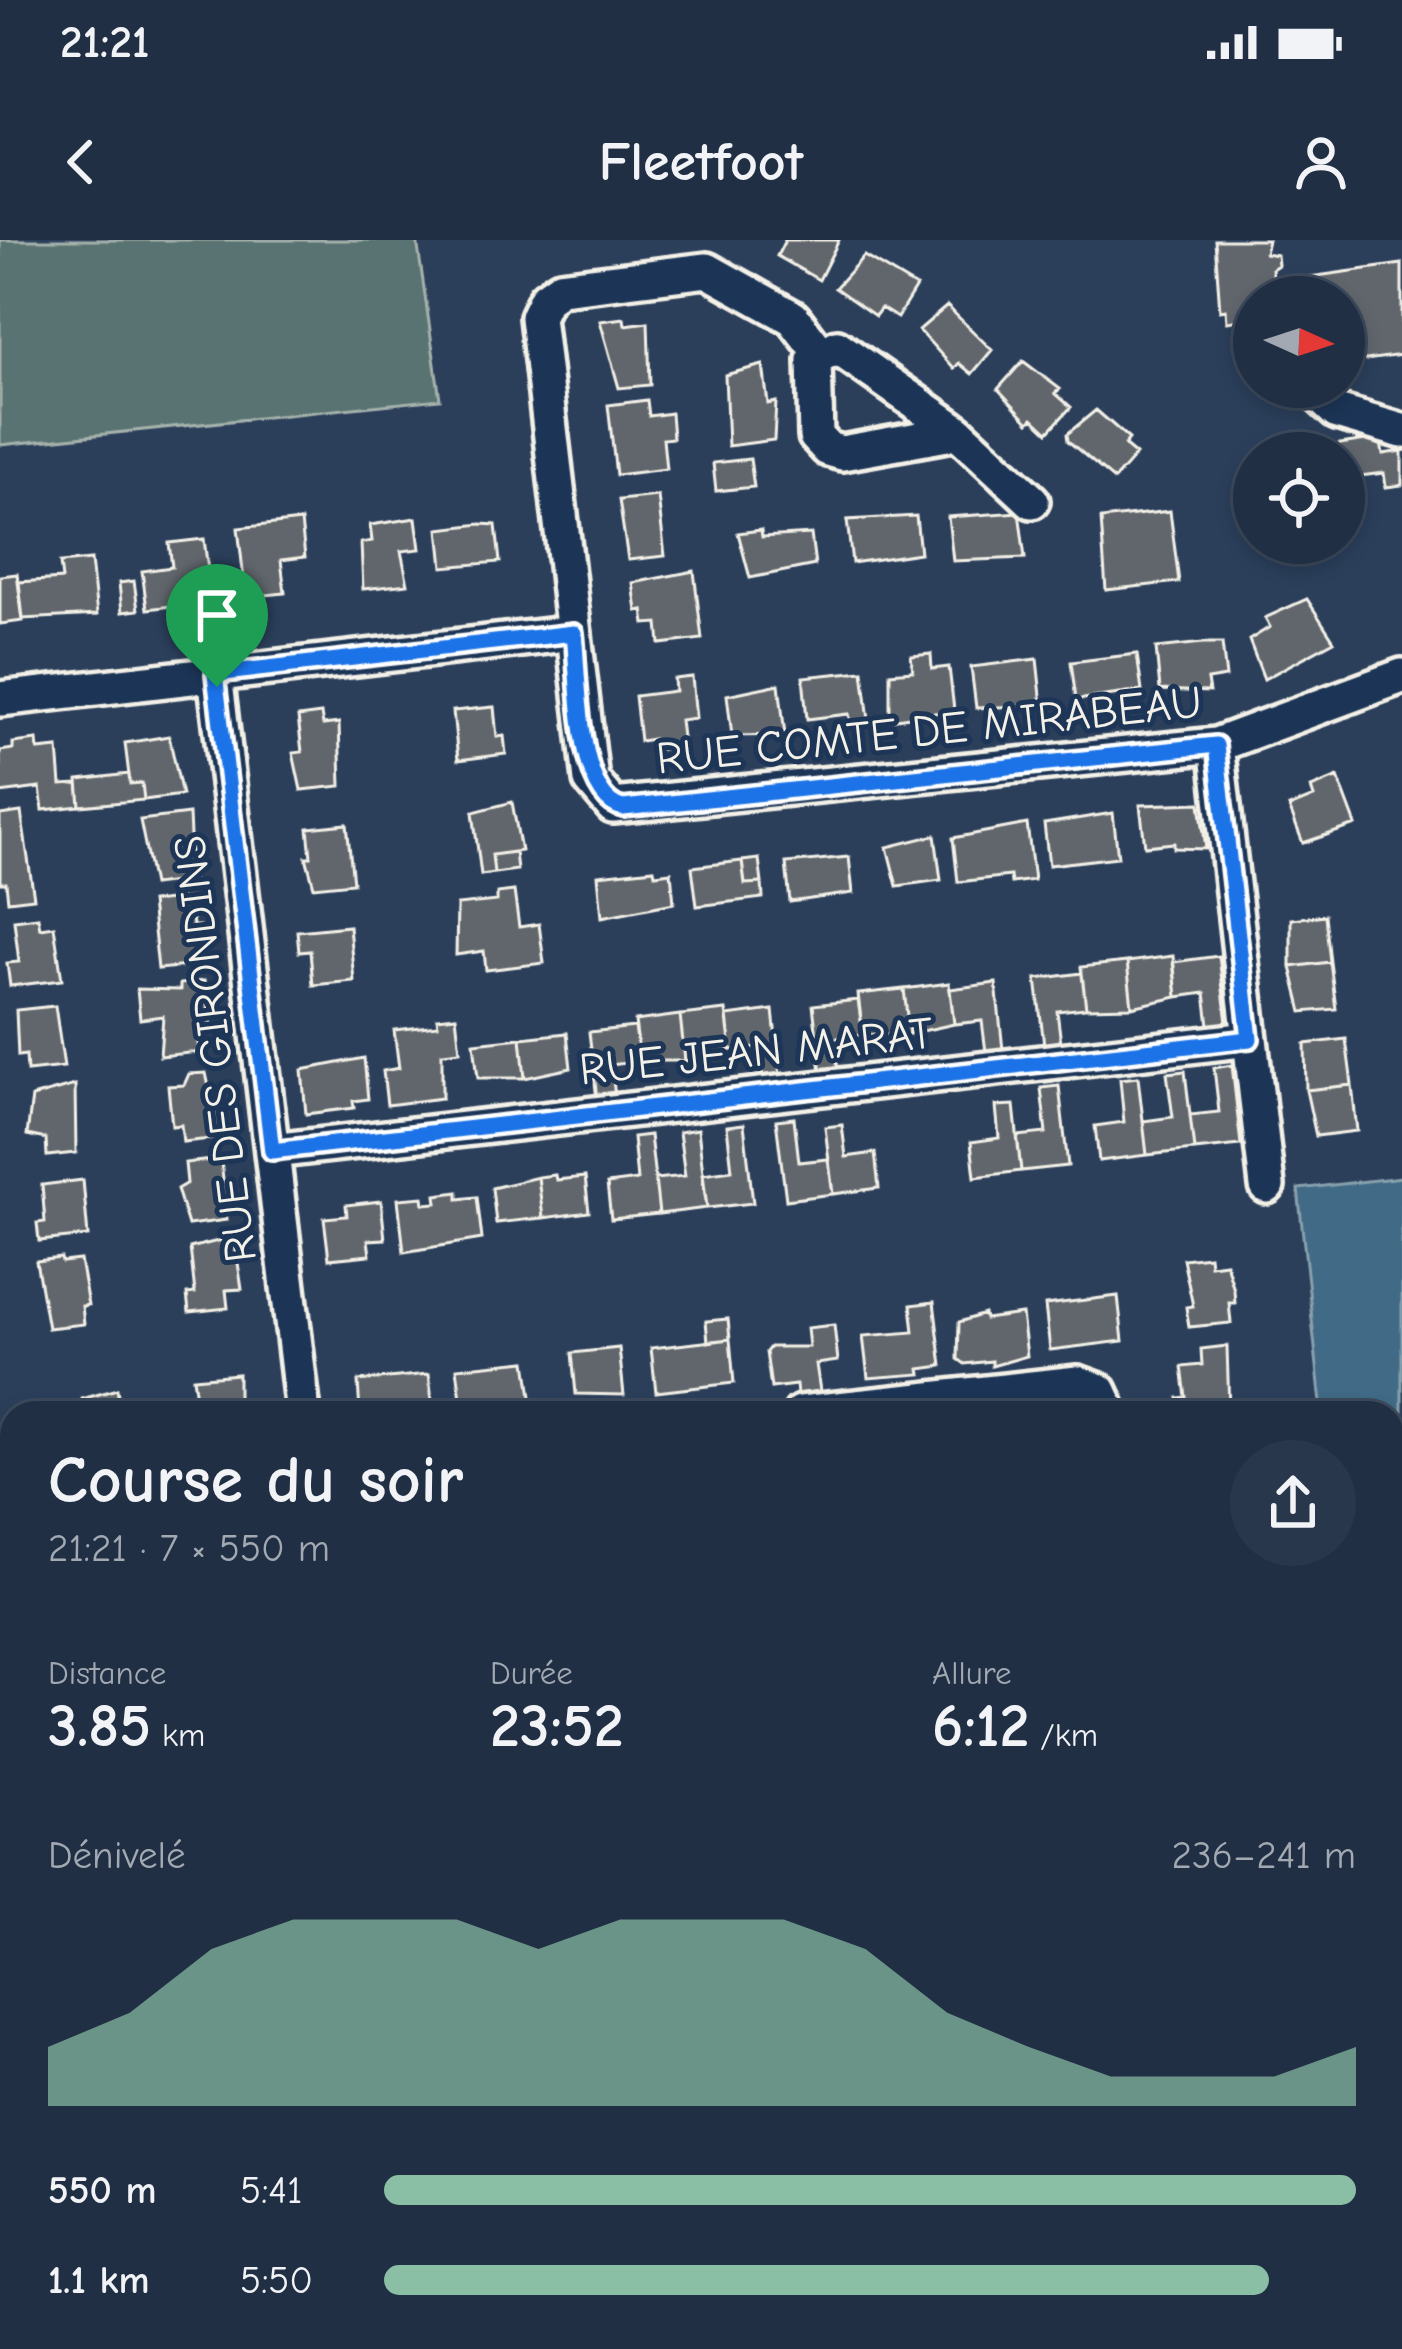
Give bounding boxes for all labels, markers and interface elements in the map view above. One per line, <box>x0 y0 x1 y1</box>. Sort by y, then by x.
text: 21:21 <box>60 16 150 68</box>
icon: back <box>48 129 114 195</box>
icon: person <box>1288 129 1354 195</box>
text: Fleetfoot <box>599 131 803 194</box>
north arrow <box>1233 276 1365 408</box>
map controls <box>1233 276 1365 564</box>
button: locate <box>1233 432 1365 564</box>
pin <box>166 564 268 687</box>
icon: arrive <box>184 582 250 648</box>
street label: RUE COMTE DE MIRABEAU <box>654 675 1204 785</box>
street label: RUE DES GIRONDINS <box>163 832 267 1265</box>
street label: RUE JEAN MARAT <box>577 1007 936 1095</box>
button: share <box>1230 1440 1356 1566</box>
text: Course du soir <box>48 1443 463 1519</box>
text: 21:21 · 7 × 550 m <box>48 1526 330 1571</box>
text: Distance <box>48 1654 166 1692</box>
text: Durée <box>490 1654 573 1692</box>
text: Allure <box>932 1654 1012 1692</box>
text: 3.85 <box>48 1692 151 1761</box>
text: 23:52 <box>490 1692 624 1761</box>
text: 6:12 <box>932 1692 1029 1761</box>
text: km <box>151 1716 205 1754</box>
text: /km <box>1029 1716 1098 1754</box>
text: Dénivelé <box>48 1833 186 1878</box>
text: 236–241 m <box>1172 1833 1356 1878</box>
text: 550 m <box>48 2168 157 2213</box>
text: 5:41 <box>240 2168 303 2213</box>
text: 1.1 km <box>48 2258 150 2303</box>
text: 5:50 <box>240 2258 313 2303</box>

